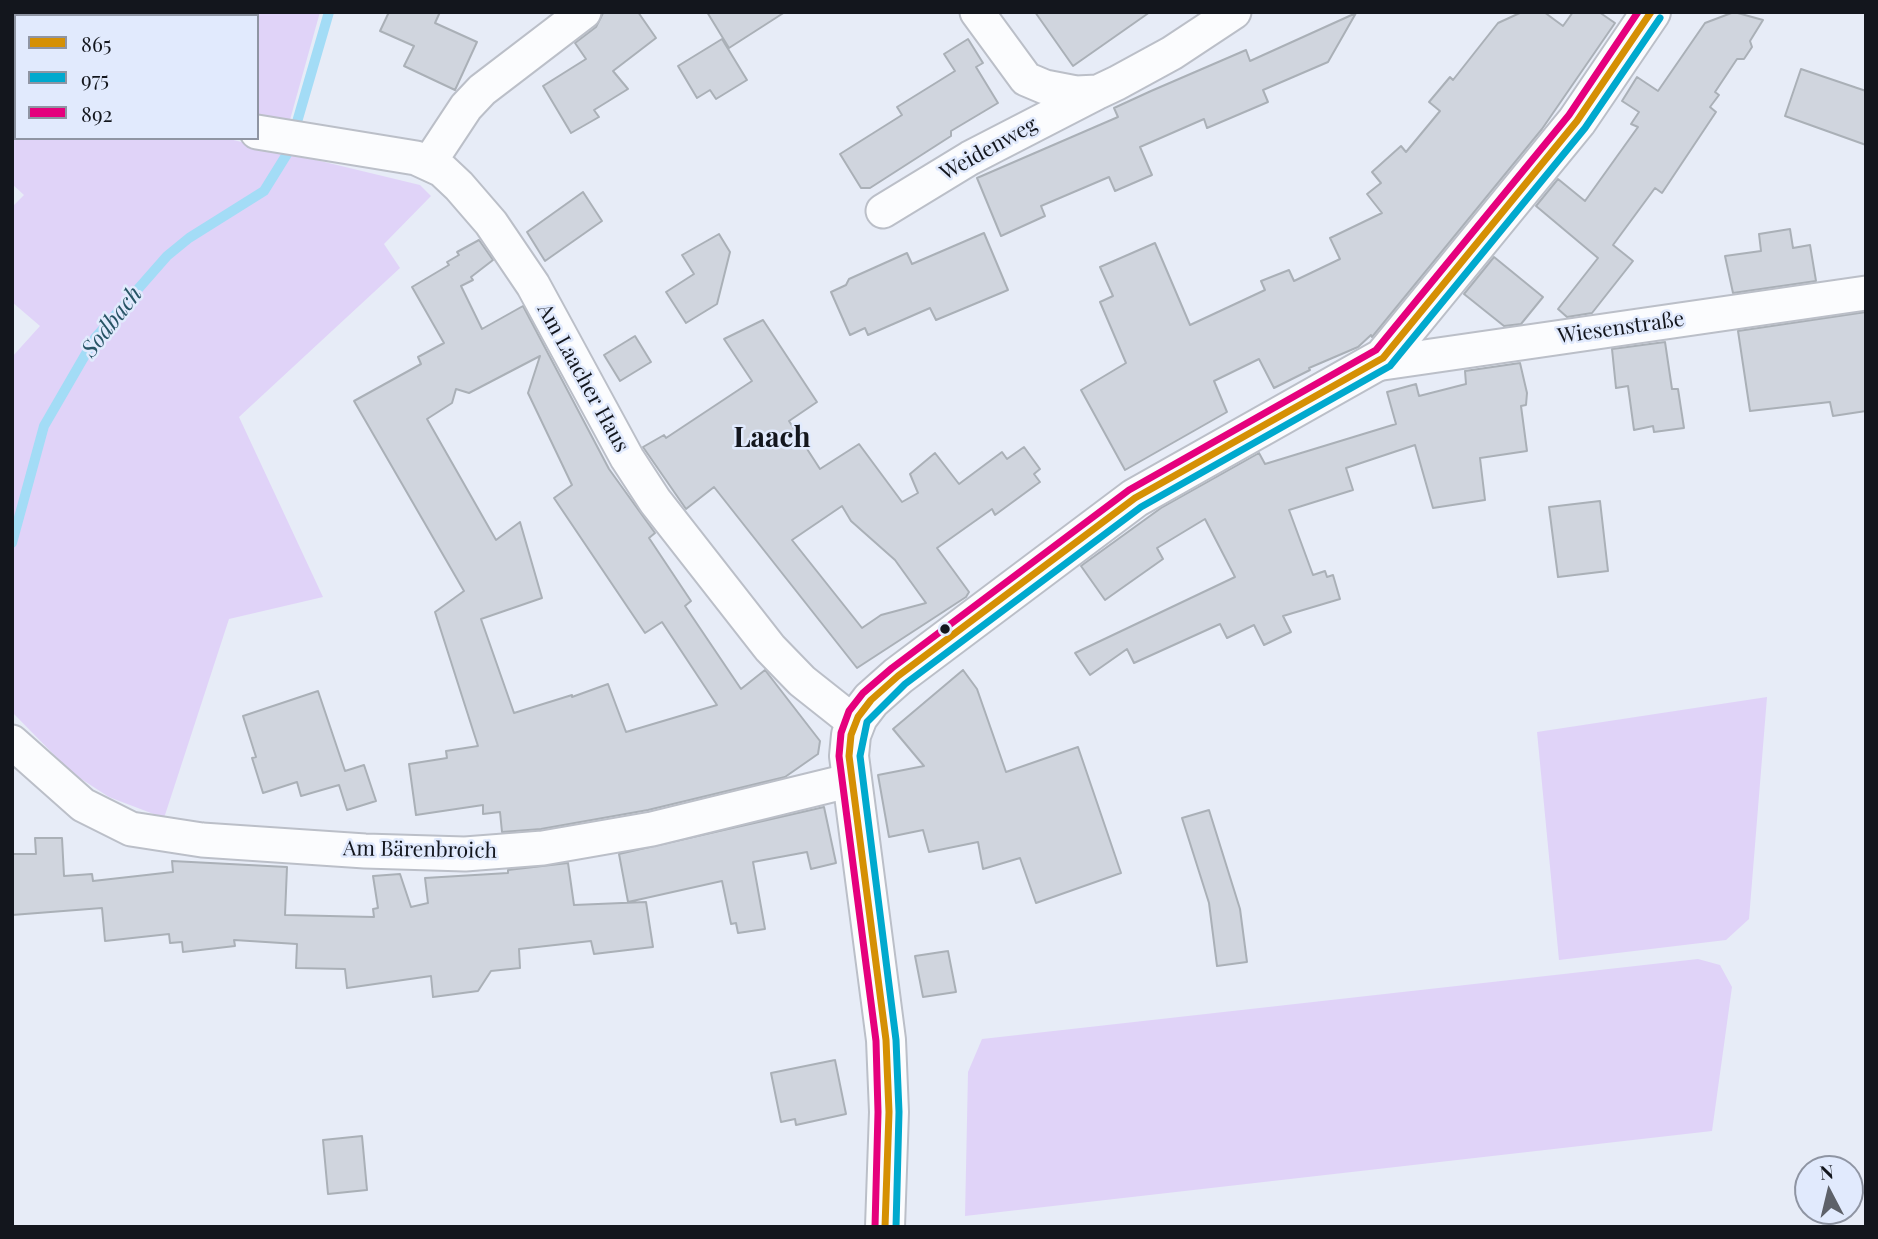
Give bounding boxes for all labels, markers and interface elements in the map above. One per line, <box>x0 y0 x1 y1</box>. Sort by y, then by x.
legend <box>14 14 259 140</box>
text: 865 <box>81 29 112 57</box>
text: 975 <box>81 64 109 92</box>
text: 892 <box>81 99 113 127</box>
street label: Weidenweg <box>936 112 1042 186</box>
water label: Sodbach <box>76 281 148 363</box>
street label: Am Laacher Haus <box>532 299 634 457</box>
street label: Wiesenstraße <box>1556 307 1686 349</box>
district label: Laach <box>733 421 811 455</box>
unlabelled marker <box>938 622 952 636</box>
street label: Am Bärenbroich <box>343 836 497 864</box>
north arrow <box>1794 1155 1864 1225</box>
text: N <box>1818 1157 1835 1185</box>

